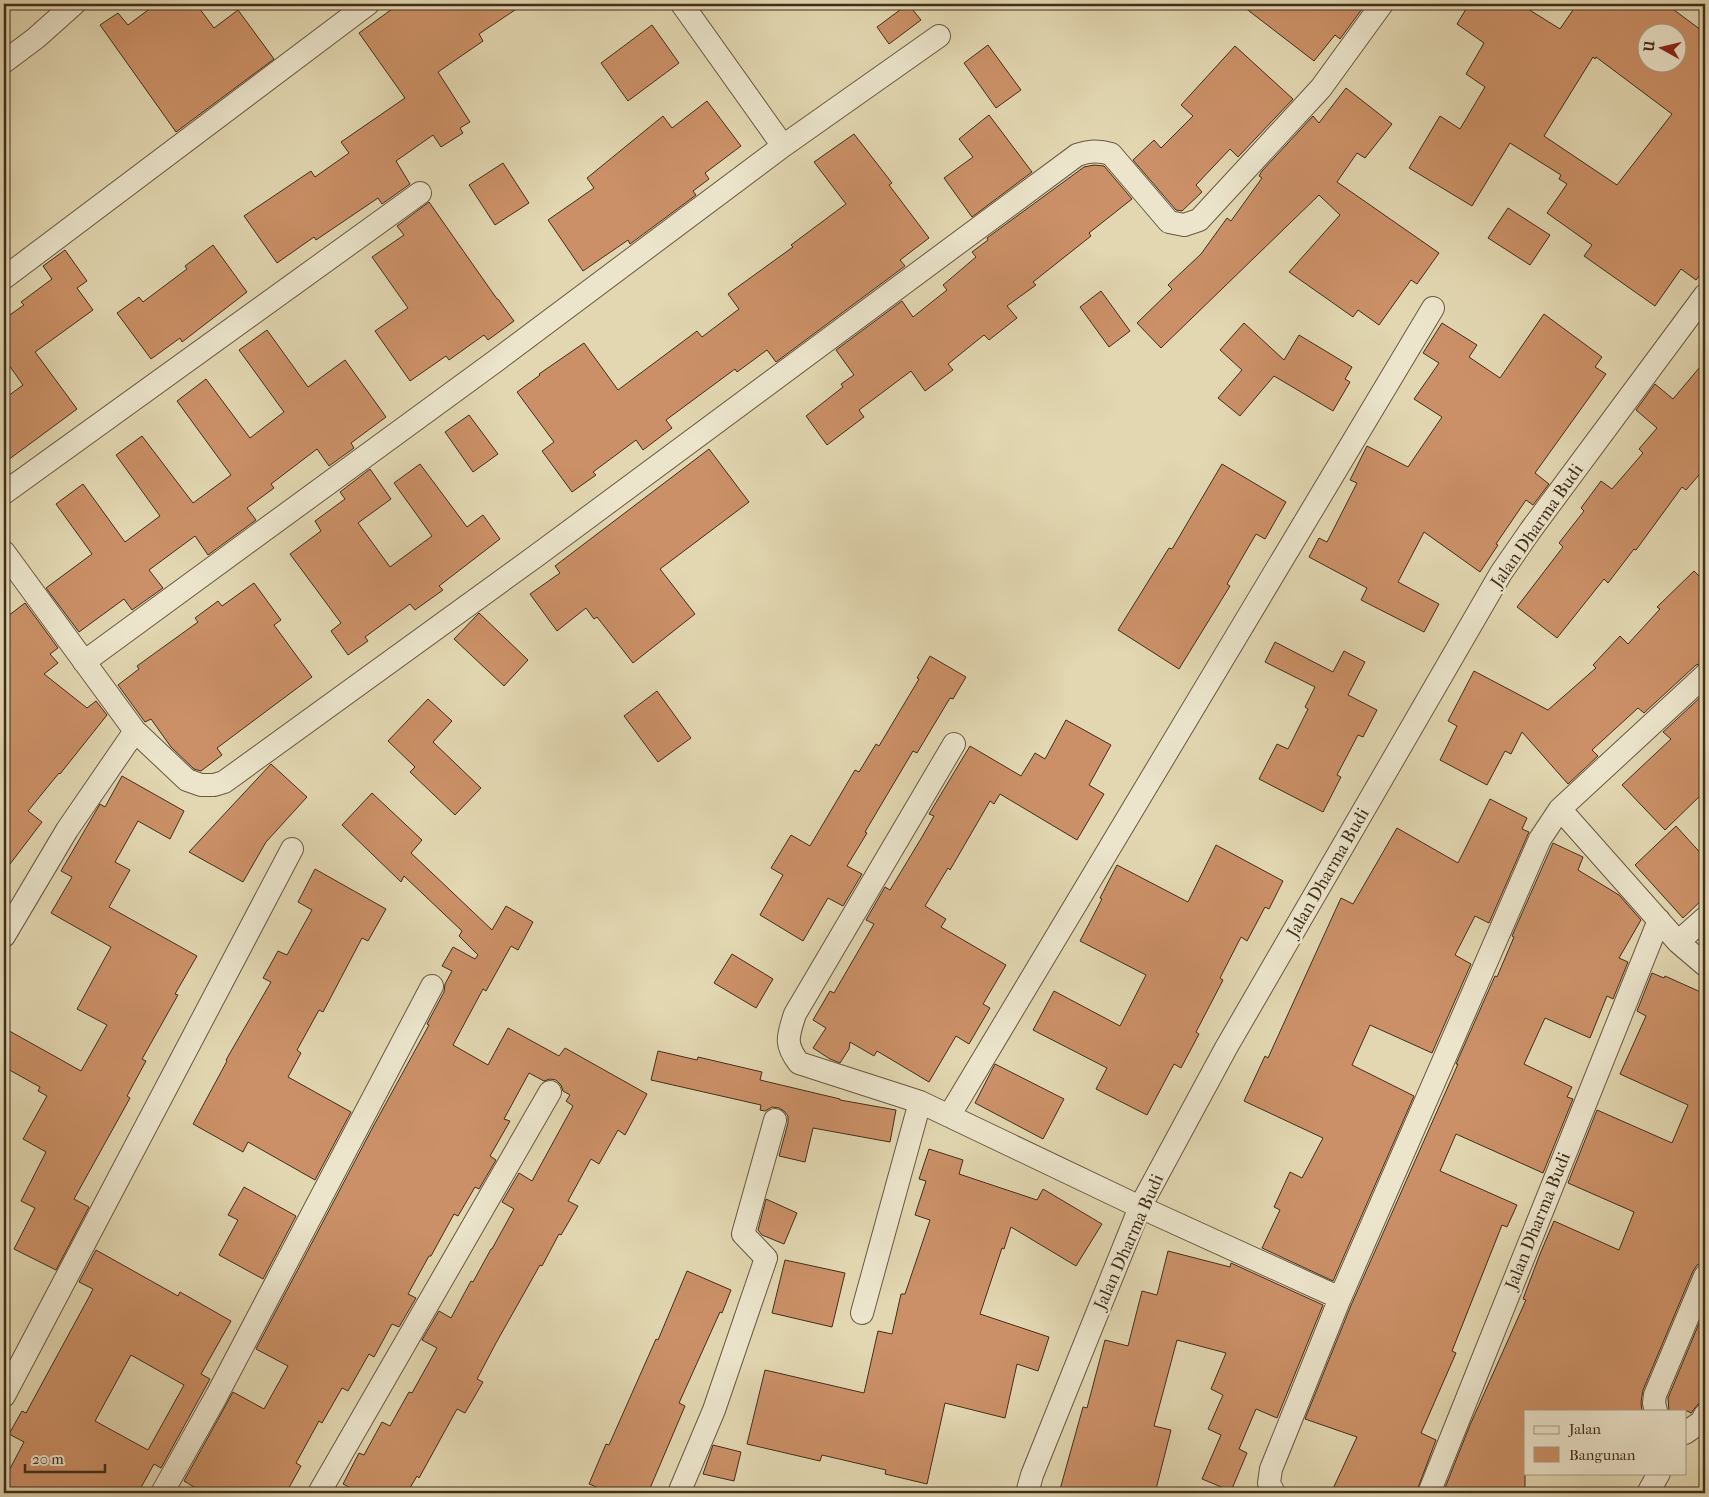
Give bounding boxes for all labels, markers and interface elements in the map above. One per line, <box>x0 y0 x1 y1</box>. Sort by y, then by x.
north arrow <box>1636 22 1686 72</box>
text: U <box>1640 40 1659 54</box>
street label: Jalan Dharma Budi <box>1485 460 1588 594</box>
street label: Jalan Dharma Budi <box>1281 804 1374 943</box>
street label: Jalan Dharma Budi <box>1500 1149 1575 1295</box>
street label: Jalan Dharma Budi <box>1089 1170 1169 1315</box>
legend <box>1524 1410 1686 1474</box>
text: Jalan <box>1568 1420 1601 1438</box>
scale bar <box>25 1442 105 1474</box>
text: Bangunan <box>1569 1446 1636 1464</box>
text: 20 m <box>32 1450 64 1468</box>

